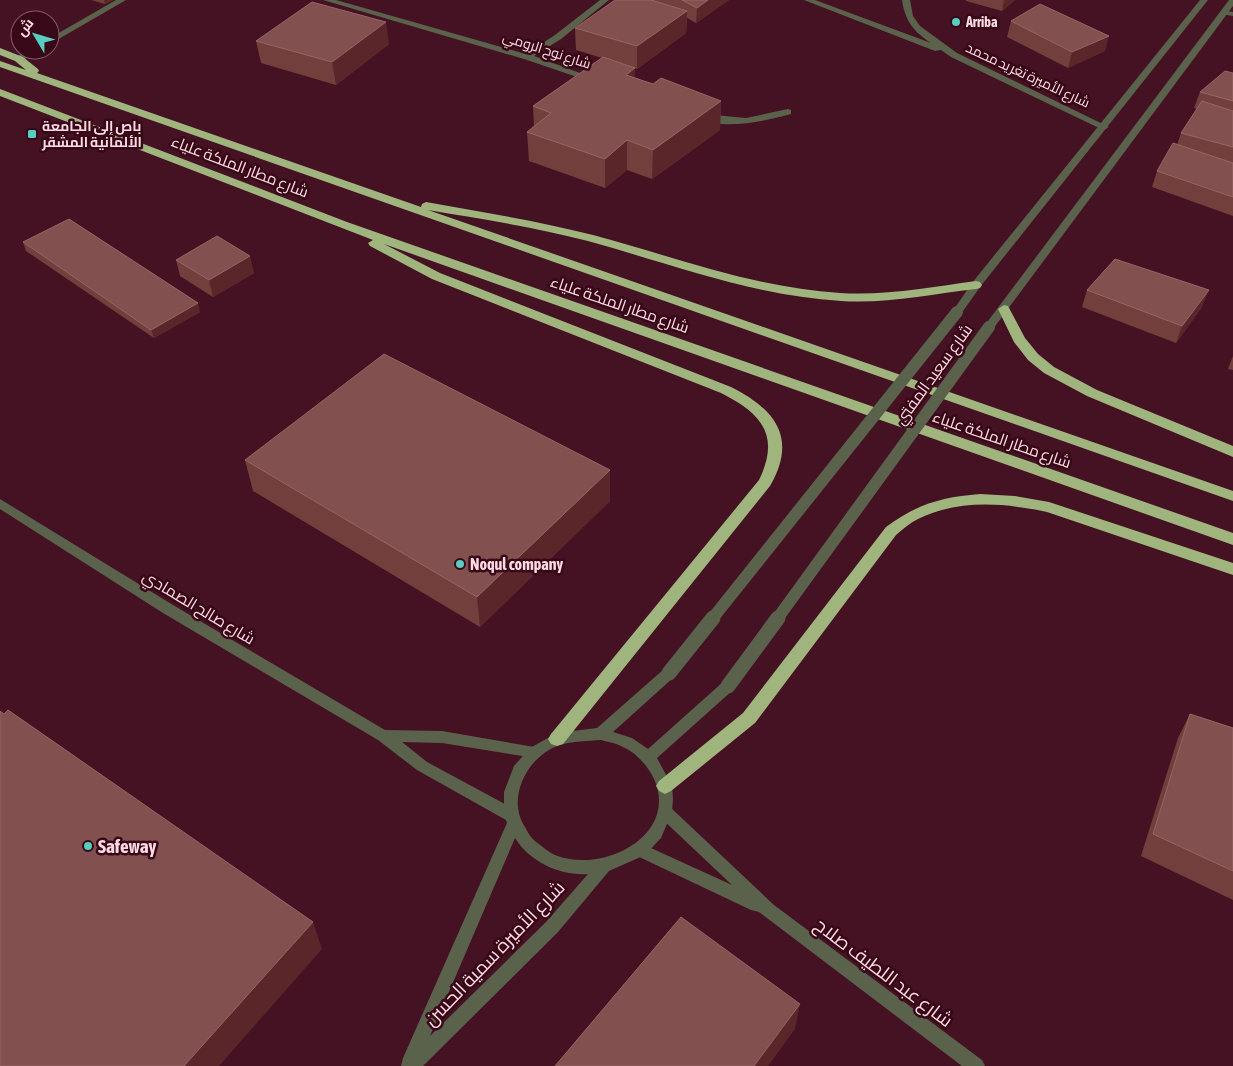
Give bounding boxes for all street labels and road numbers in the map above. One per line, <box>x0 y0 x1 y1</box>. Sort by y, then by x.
street label: شارع نوح الرومي <box>500 28 593 76</box>
street label: شارع الأميرة تغريد محمد <box>963 39 1092 112</box>
street label: شارع مطار الملكة علياء <box>168 132 311 203</box>
street label: شارع مطار الملكة علياء <box>547 272 692 339</box>
street label: شارع سعيد المفتي <box>891 320 979 431</box>
street label: شارع مطار الملكة علياء <box>929 407 1074 474</box>
street label: شارع صالح الصمادي <box>137 566 258 652</box>
street label: شارع الأميرة سمية الحسن <box>419 876 571 1032</box>
street label: شارع عبد اللطيف صلاح <box>809 913 957 1033</box>

